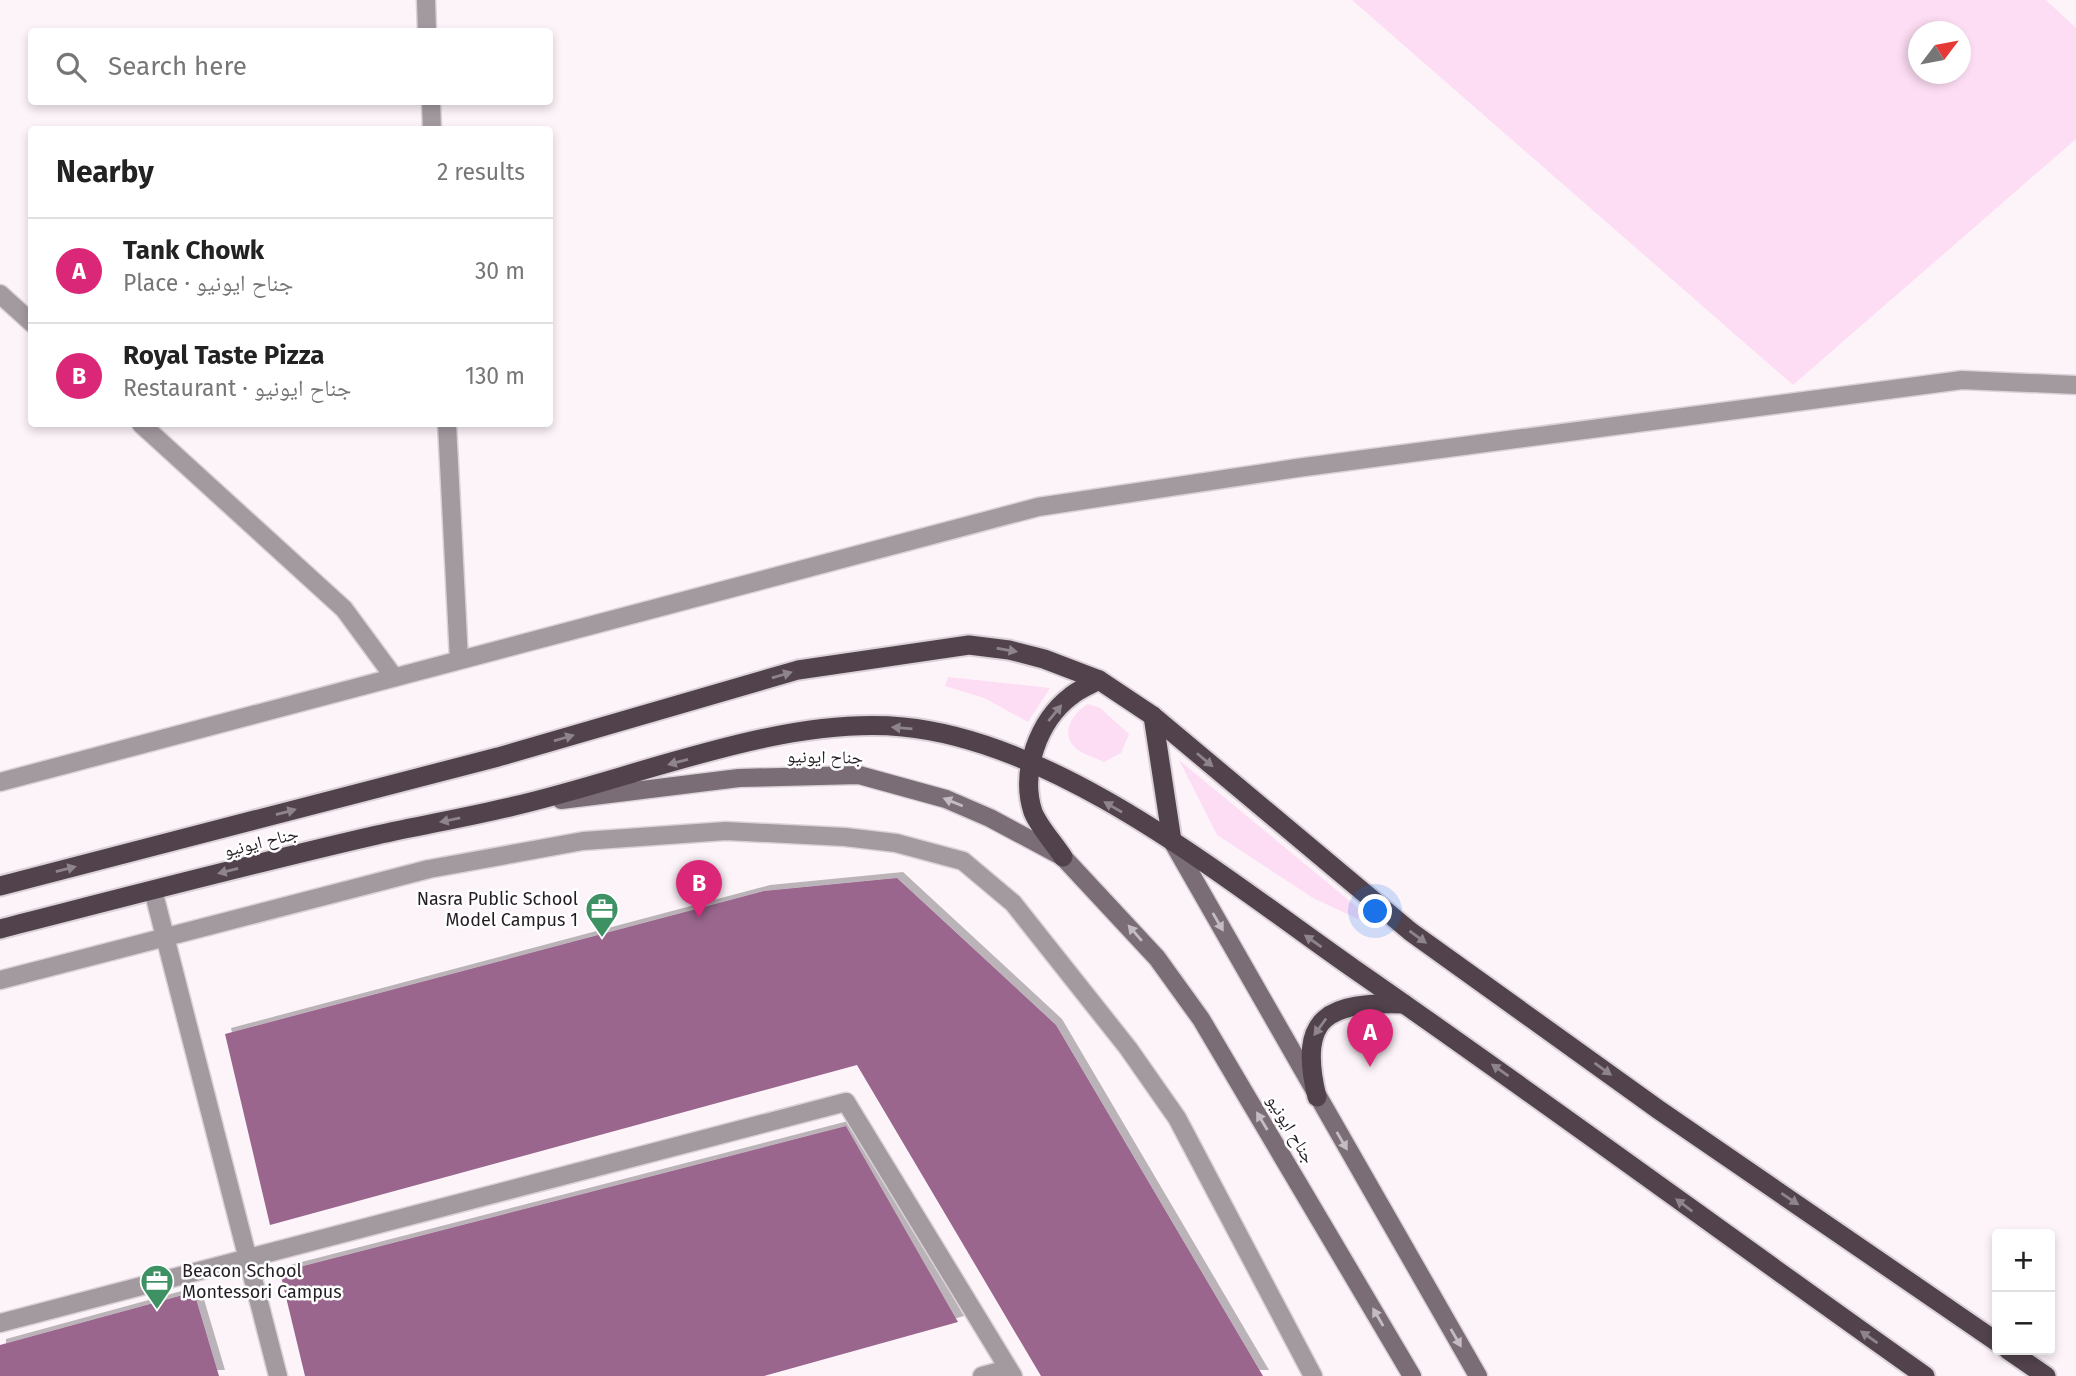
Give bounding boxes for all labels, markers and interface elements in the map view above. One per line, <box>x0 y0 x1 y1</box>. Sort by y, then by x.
north arrow <box>1908 21 1971 84</box>
search box <box>28 28 553 105</box>
icon: search <box>52 48 90 86</box>
text: Search here <box>108 51 247 82</box>
text: Nearby <box>56 154 154 190</box>
text: 2 results <box>437 158 525 186</box>
text: Tank Chowk <box>123 235 264 266</box>
text: A <box>72 257 86 285</box>
text: 30 m <box>475 257 525 285</box>
text: Place · جناح ایونیو <box>123 269 293 297</box>
text: Royal Taste Pizza <box>123 340 324 371</box>
text: B <box>72 362 86 390</box>
text: 130 m <box>465 362 525 390</box>
text: Restaurant · جناح ایونیو <box>123 374 351 402</box>
one-way arrow <box>996 645 1018 656</box>
one-way arrow <box>772 669 794 680</box>
one-way arrow <box>1048 705 1063 723</box>
one-way arrow <box>891 722 913 733</box>
one-way arrow <box>554 732 575 742</box>
street label: جناح ایونیو <box>787 745 863 770</box>
one-way arrow <box>1196 752 1214 767</box>
one-way arrow <box>668 757 689 767</box>
one-way arrow <box>943 797 964 808</box>
one-way arrow <box>1104 801 1123 813</box>
one-way arrow <box>276 806 298 817</box>
one-way arrow <box>439 814 461 825</box>
street label: جناح ایونیو <box>221 822 301 863</box>
pin: B <box>676 860 722 918</box>
one-way arrow <box>55 863 77 874</box>
one-way arrow <box>217 866 239 877</box>
place label: Nasra Public School Model Campus 1 <box>417 888 578 931</box>
office icon: Nasra Public School Model Campus 1 <box>583 890 621 939</box>
your location <box>1358 894 1392 928</box>
one-way arrow <box>1212 912 1224 931</box>
one-way arrow <box>1127 924 1143 942</box>
one-way arrow <box>1409 929 1427 943</box>
one-way arrow <box>1304 934 1322 948</box>
pin: A <box>1347 1009 1393 1067</box>
one-way arrow <box>1313 1018 1327 1036</box>
one-way arrow <box>1593 1062 1612 1076</box>
one-way arrow <box>1491 1063 1509 1077</box>
street label: جناح ایونیو <box>1261 1091 1320 1168</box>
one-way arrow <box>1255 1112 1268 1131</box>
one-way arrow <box>1336 1131 1348 1151</box>
one-way arrow <box>1780 1192 1799 1205</box>
one-way arrow <box>1675 1197 1693 1212</box>
map controls <box>1992 1229 2055 1355</box>
button: + <box>1992 1229 2055 1292</box>
place label: Beacon School Montessori Campus <box>182 1260 342 1303</box>
office icon: Beacon School Montessori Campus <box>138 1262 176 1311</box>
button: − <box>1992 1292 2055 1355</box>
one-way arrow <box>1371 1308 1384 1327</box>
one-way arrow <box>1450 1328 1463 1347</box>
one-way arrow <box>1860 1330 1878 1344</box>

